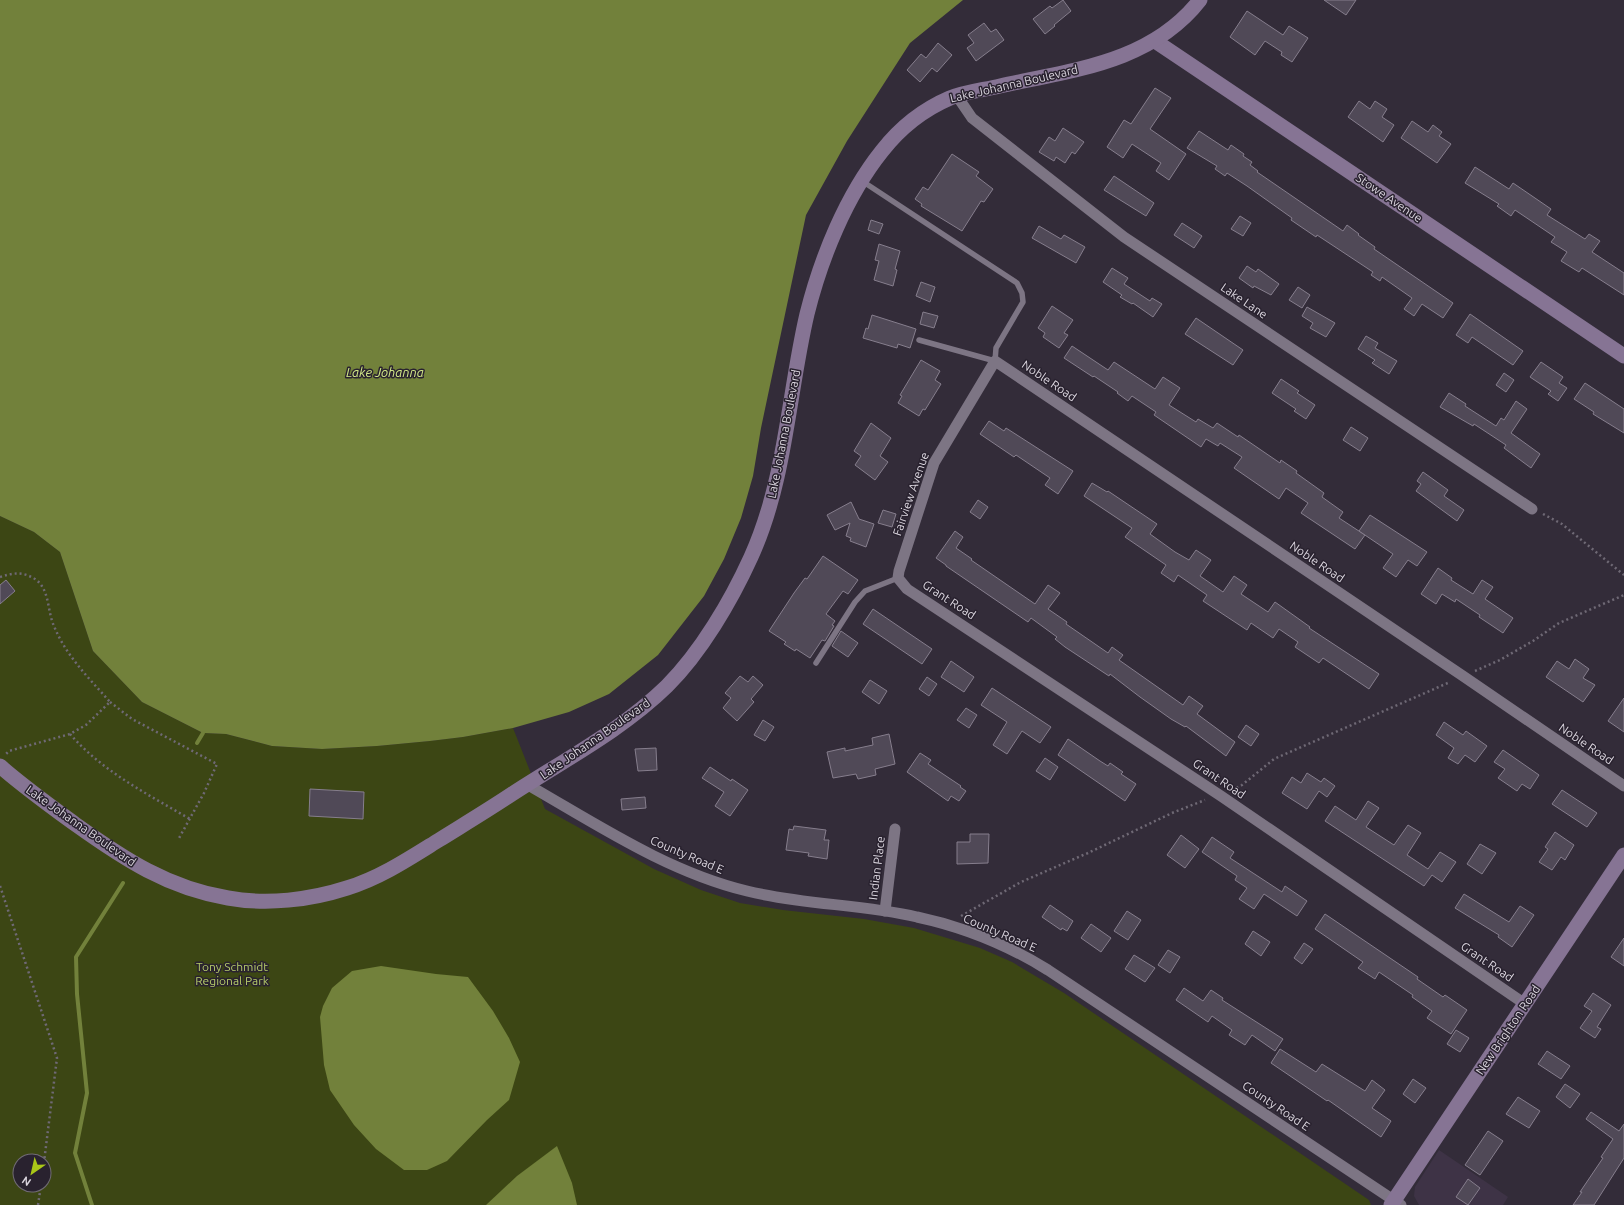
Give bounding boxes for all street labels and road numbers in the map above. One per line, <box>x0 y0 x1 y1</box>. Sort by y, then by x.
street label: Lake Johanna Boulevard <box>949 62 1079 105</box>
street label: Stowe Avenue <box>1354 171 1425 225</box>
street label: Lake Lane <box>1219 280 1270 321</box>
street label: Noble Road <box>1020 358 1079 404</box>
street label: Lake Johanna Boulevard <box>765 368 802 499</box>
street label: Fairview Avenue <box>890 450 931 537</box>
street label: Noble Road <box>1288 539 1347 585</box>
street label: Grant Road <box>920 578 978 622</box>
street label: Lake Johanna Boulevard <box>537 696 652 781</box>
street label: Noble Road <box>1557 721 1616 767</box>
street label: Grant Road <box>1191 756 1248 801</box>
street label: Lake Johanna Boulevard <box>24 783 139 868</box>
street label: County Road E <box>649 833 726 876</box>
street label: Indian Place <box>866 835 887 901</box>
street label: County Road E <box>962 911 1039 954</box>
street label: Grant Road <box>1459 939 1516 984</box>
street label: New Brighton Road <box>1473 983 1542 1077</box>
street label: County Road E <box>1240 1078 1313 1133</box>

